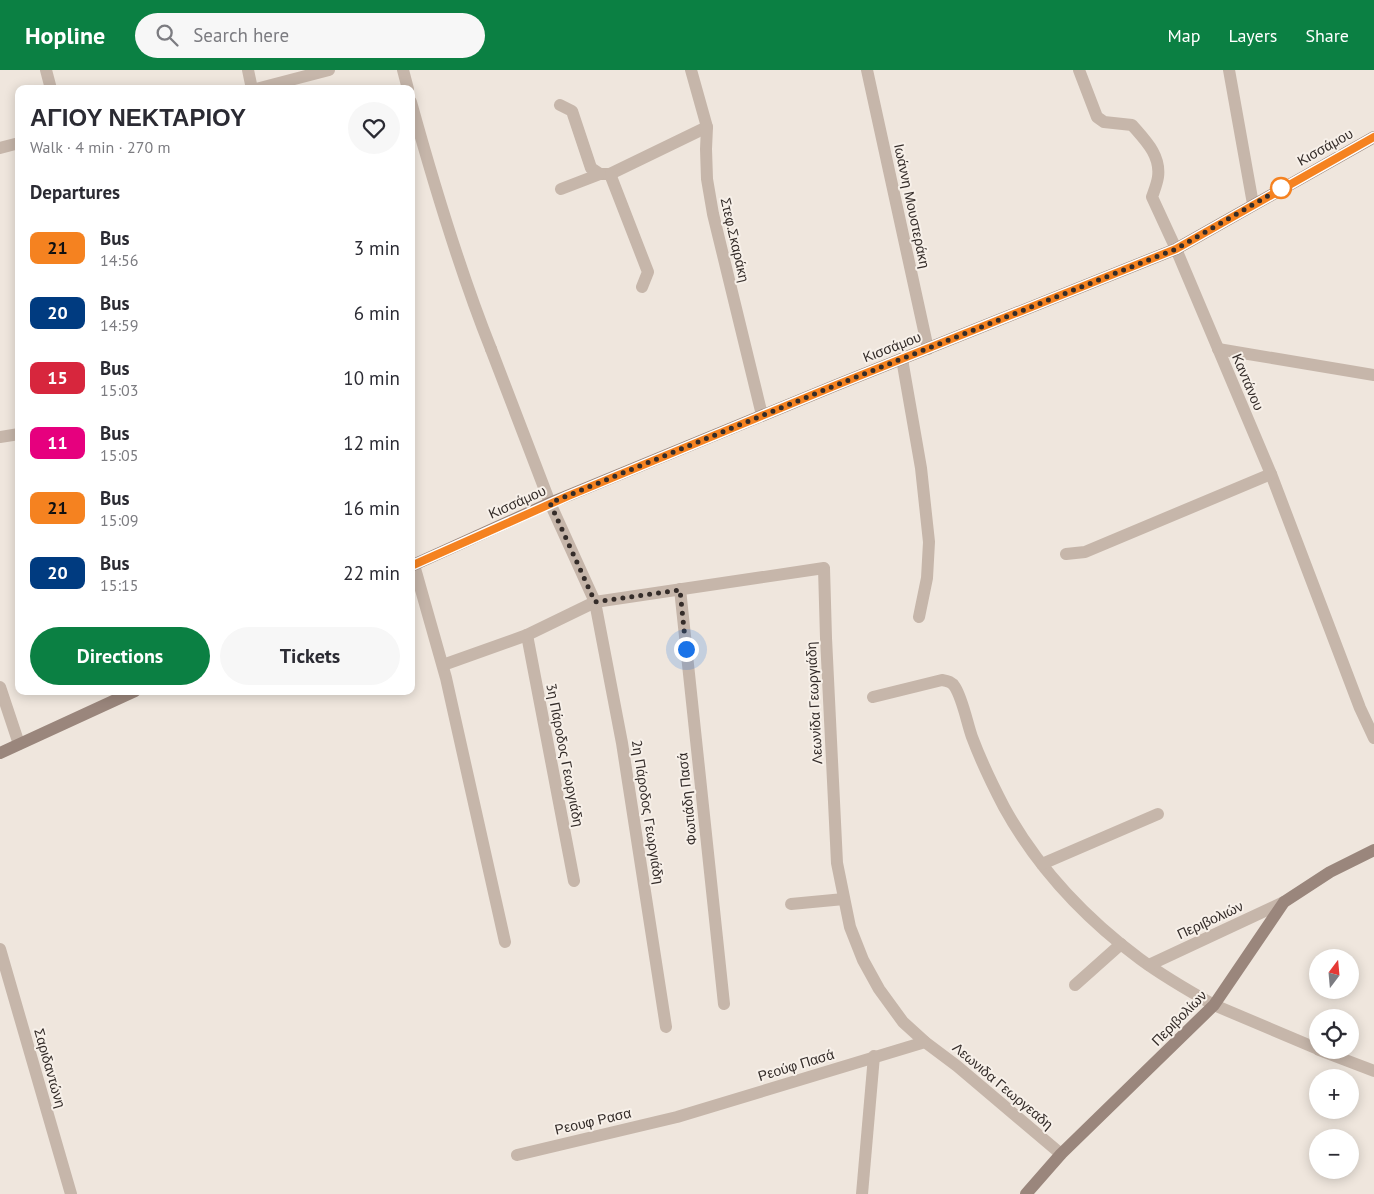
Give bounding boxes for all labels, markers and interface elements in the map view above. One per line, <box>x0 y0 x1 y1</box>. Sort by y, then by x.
search box <box>135 13 485 58</box>
text: Hopline <box>25 20 105 51</box>
icon: search <box>153 21 181 49</box>
text: Search here <box>193 23 289 47</box>
text: Map <box>1168 24 1200 47</box>
text: Layers <box>1228 24 1277 47</box>
text: Share <box>1305 24 1349 47</box>
text: ΑΓΙΟΥ ΝΕΚΤΑΡΙΟΥ <box>30 102 246 133</box>
button: heart <box>348 102 400 154</box>
street label: Κισσάμου <box>1294 124 1356 170</box>
text: Walk · 4 min · 270 m <box>30 137 170 157</box>
street label: Ιωάννη Μουστεράκη <box>890 142 934 270</box>
unlabelled marker <box>1270 177 1292 199</box>
text: Departures <box>30 180 120 204</box>
street label: Στεφ.Σκαράκη <box>717 196 753 284</box>
text: Bus <box>100 226 129 250</box>
text: 21 <box>47 236 68 259</box>
text: 3 min <box>354 236 400 260</box>
text: 14:56 <box>100 250 138 270</box>
text: Bus <box>100 291 129 315</box>
text: 20 <box>47 301 68 324</box>
text: 6 min <box>354 301 400 325</box>
text: 14:59 <box>100 315 138 335</box>
street label: Κισσάμου <box>860 328 924 366</box>
street label: Καντάνου <box>1228 351 1268 413</box>
text: Bus <box>100 356 129 380</box>
text: 15 <box>47 366 68 389</box>
text: 10 min <box>343 366 400 390</box>
text: 15:03 <box>100 380 138 400</box>
text: Bus <box>100 421 129 445</box>
text: 11 <box>47 431 68 454</box>
text: 12 min <box>343 431 400 455</box>
text: 15:05 <box>100 445 138 465</box>
street label: Κισσάμου <box>485 481 549 523</box>
text: Bus <box>100 486 129 510</box>
text: 21 <box>47 496 68 519</box>
text: 16 min <box>343 496 400 520</box>
text: 15:09 <box>100 510 138 530</box>
text: Bus <box>100 551 129 575</box>
text: 20 <box>47 561 68 584</box>
text: 22 min <box>343 561 400 585</box>
text: 15:15 <box>100 575 138 595</box>
button: Directions <box>30 627 210 685</box>
button: Tickets <box>220 627 400 685</box>
your location <box>674 637 699 662</box>
street label: Λεωνίδα Γεωργιάδη <box>802 641 826 765</box>
street label: 3η Πάροδος Γεωργιάδη <box>542 682 588 828</box>
street label: 2η Πάροδος Γεωργιάδη <box>628 739 668 885</box>
street label: Φωτιάδη Πασά <box>673 752 701 846</box>
street label: Περιβολιών <box>1174 897 1246 943</box>
north arrow <box>1309 949 1359 999</box>
map controls <box>1309 949 1359 1179</box>
street label: Περιβολίων <box>1148 987 1210 1049</box>
button: locate <box>1309 1009 1359 1059</box>
street label: Σαριδαντώνη <box>30 1026 70 1110</box>
street label: Λεωνιδα Γεωργεαδη <box>949 1039 1057 1133</box>
street label: Ρεούφ Πασά <box>756 1045 836 1085</box>
button: + <box>1309 1069 1359 1119</box>
street label: Ρεουφ Ρασα <box>553 1103 633 1139</box>
button: − <box>1309 1129 1359 1179</box>

